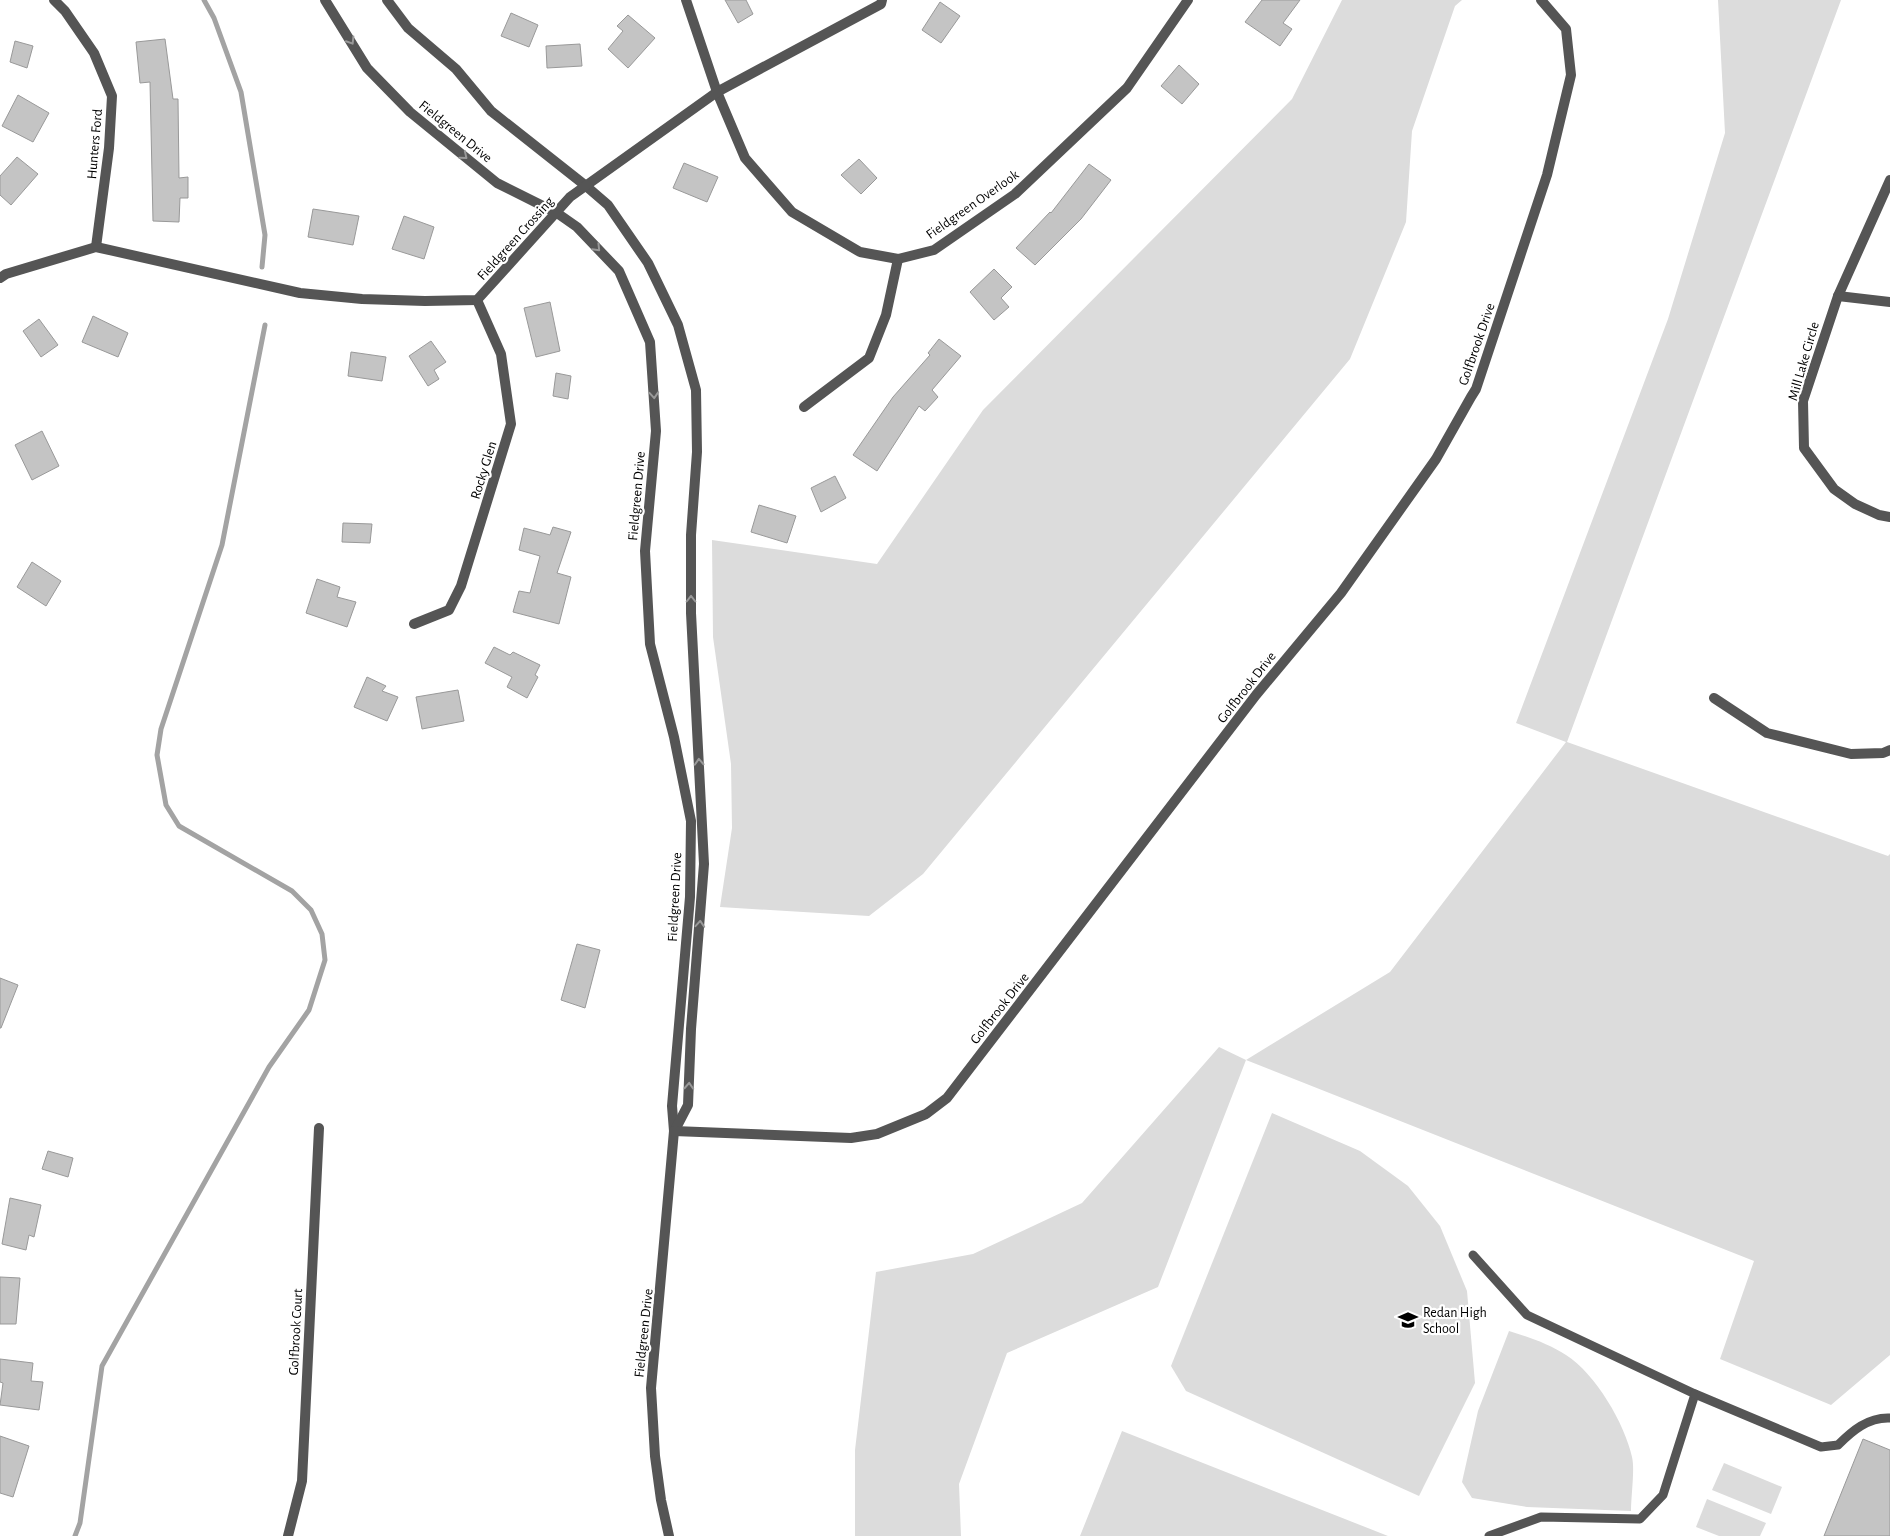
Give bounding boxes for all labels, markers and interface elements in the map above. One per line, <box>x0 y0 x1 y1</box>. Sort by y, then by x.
one-way arrow <box>344 36 354 45</box>
street label: Fieldgreen Drive <box>416 98 495 165</box>
street label: Hunters Ford <box>85 108 105 180</box>
one-way arrow <box>458 150 467 159</box>
street label: Fieldgreen Overlook <box>924 167 1022 242</box>
street label: Fieldgreen Crossing <box>475 194 557 283</box>
one-way arrow <box>591 242 600 251</box>
street label: Golfbrook Drive <box>1456 301 1498 387</box>
street label: Mill Lake Circle <box>1786 320 1822 402</box>
one-way arrow <box>648 391 659 399</box>
street label: Rocky Glen <box>469 440 499 501</box>
street label: Fieldgreen Drive <box>626 451 648 541</box>
one-way arrow <box>686 595 696 603</box>
street label: Golfbrook Drive <box>1215 649 1279 726</box>
one-way arrow <box>694 757 705 765</box>
street label: Fieldgreen Drive <box>666 852 684 942</box>
one-way arrow <box>694 919 705 927</box>
street label: Golfbrook Drive <box>968 970 1032 1047</box>
one-way arrow <box>684 1082 695 1090</box>
street label: Golfbrook Court <box>287 1288 305 1376</box>
street label: Fieldgreen Drive <box>632 1288 656 1378</box>
place label: Redan High School <box>1423 1306 1487 1336</box>
school or university icon: Redan High School <box>1397 1309 1419 1331</box>

